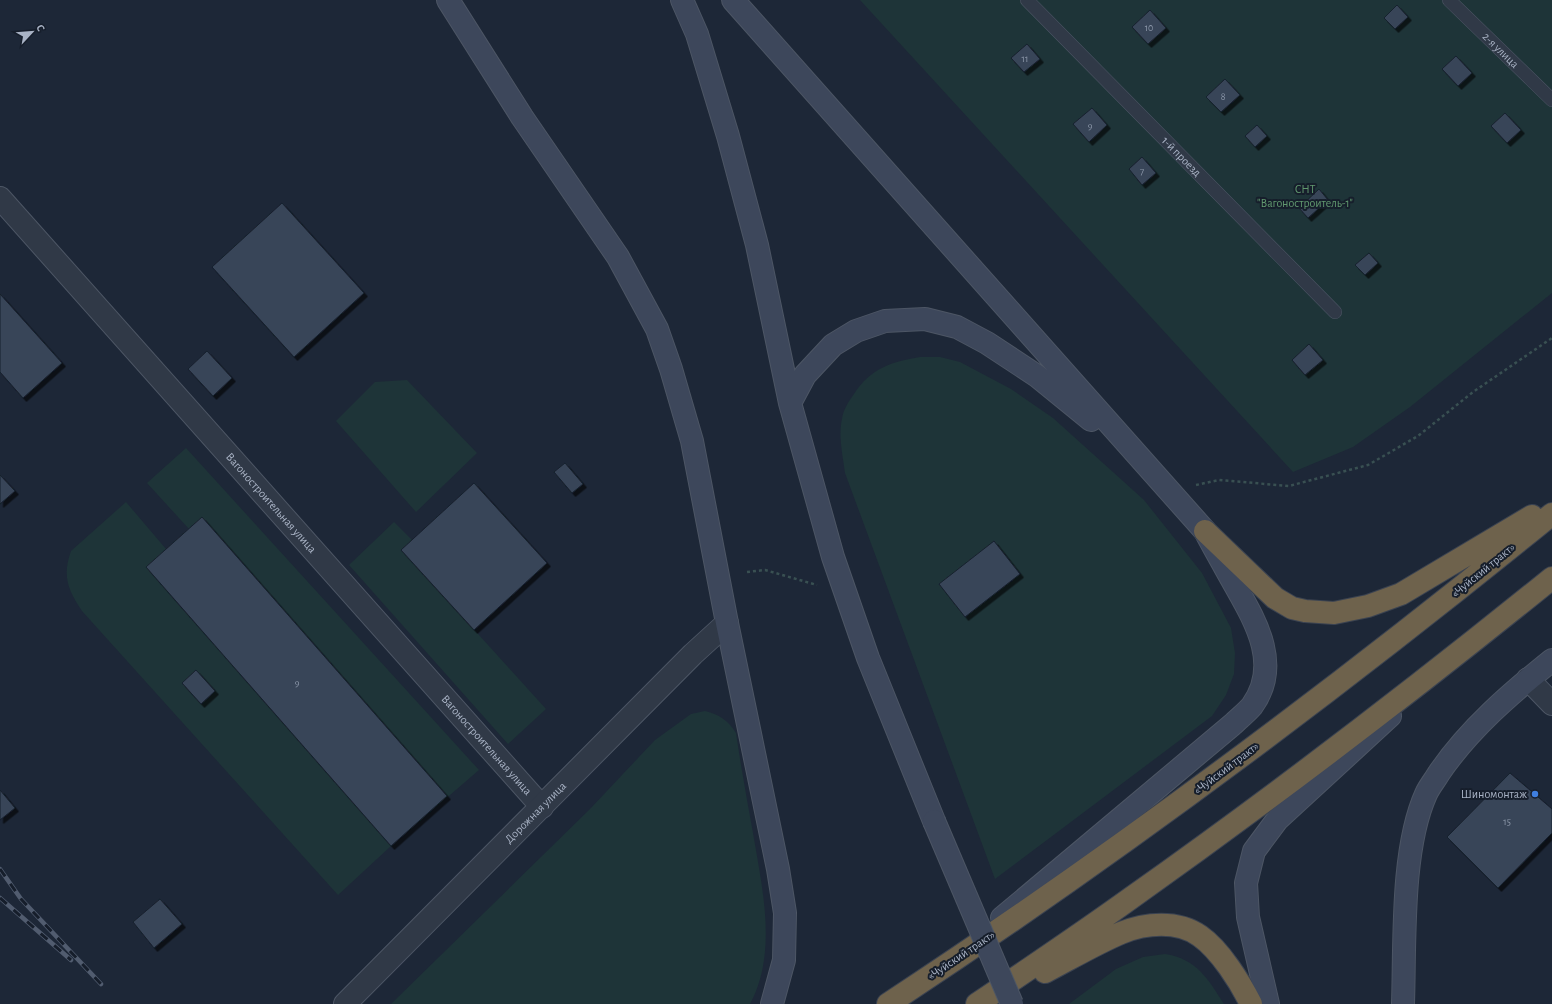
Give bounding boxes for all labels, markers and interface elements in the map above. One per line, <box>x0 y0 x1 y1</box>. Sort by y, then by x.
north arrow <box>12 12 52 52</box>
text: С <box>34 23 47 33</box>
house number: 10 <box>1145 23 1153 33</box>
street label: 2-я улица <box>1480 30 1521 71</box>
house number: 11 <box>1022 54 1028 64</box>
house number: 8 <box>1221 92 1226 102</box>
house number: 9 <box>1088 121 1093 131</box>
street label: 1-й проезд <box>1159 134 1204 179</box>
house number: 7 <box>1140 167 1144 177</box>
park label: СНТ "Вагоностроитель-1" <box>1257 183 1353 209</box>
street label: Вагоностроительная улица <box>224 450 319 555</box>
street label: «Чуйский тракт» <box>1449 541 1518 600</box>
house number: 9 <box>295 678 300 688</box>
street label: Вагоностроительная улица <box>439 692 534 798</box>
street label: «Чуйский тракт» <box>1191 740 1262 797</box>
street label: Дорожная улица <box>503 779 569 846</box>
place label: Шиномонтаж <box>1461 788 1527 800</box>
marker: Шиномонтаж <box>1530 789 1540 799</box>
house number: 15 <box>1503 817 1511 827</box>
street label: «Чуйский тракт» <box>925 928 997 983</box>

